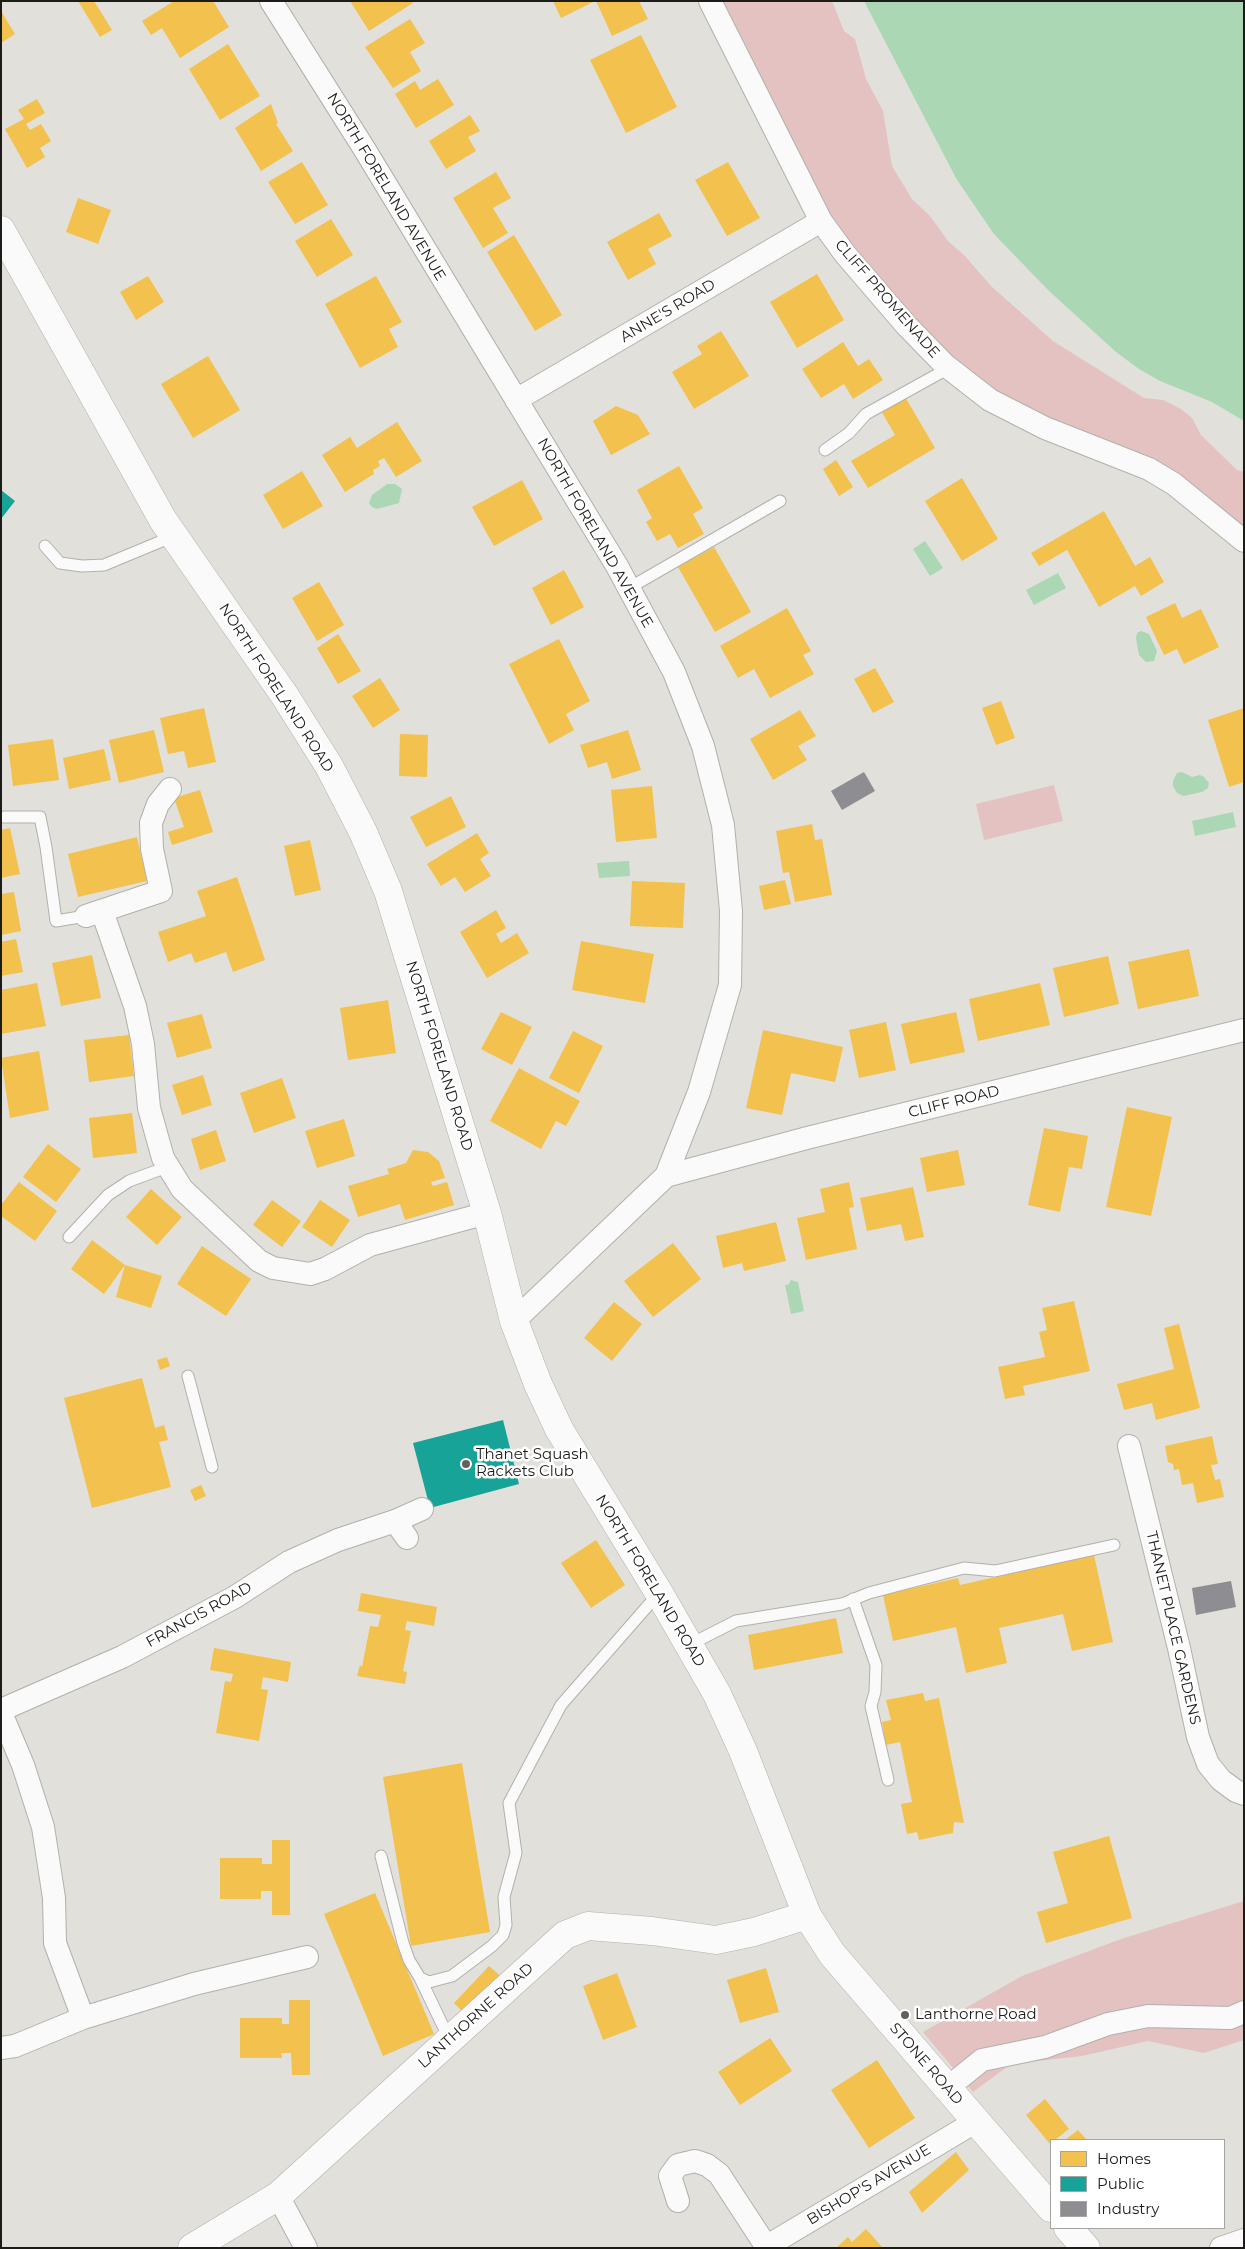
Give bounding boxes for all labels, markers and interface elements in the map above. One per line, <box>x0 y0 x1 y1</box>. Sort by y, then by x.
street label: NORTH FORELAND AVENUE <box>323 90 449 284</box>
street label: CLIFF PROMENADE <box>831 236 943 362</box>
street label: ANNE'S ROAD <box>617 276 719 346</box>
street label: NORTH FORELAND AVENUE <box>533 435 657 631</box>
street label: NORTH FORELAND ROAD <box>215 600 337 776</box>
street label: NORTH FORELAND ROAD <box>402 959 476 1153</box>
street label: CLIFF ROAD <box>907 1082 1001 1122</box>
place label: Thanet Squash Rackets Club <box>476 1446 589 1481</box>
marker: Thanet Squash Rackets Club <box>460 1458 472 1470</box>
street label: NORTH FORELAND ROAD <box>591 1492 709 1670</box>
street label: THANET PLACE GARDENS <box>1142 1529 1204 1727</box>
street label: FRANCIS ROAD <box>143 1579 255 1651</box>
street label: LANTHORNE ROAD <box>415 1960 537 2072</box>
place label: Lanthorne Road <box>915 2006 1037 2024</box>
marker: Lanthorne Road <box>899 2009 911 2021</box>
street label: STONE ROAD <box>886 2019 966 2109</box>
legend <box>1050 2139 1225 2229</box>
street label: BISHOP'S AVENUE <box>804 2141 934 2229</box>
text: Homes <box>1097 2149 1151 2168</box>
text: Public <box>1097 2174 1145 2193</box>
text: Industry <box>1097 2199 1159 2218</box>

